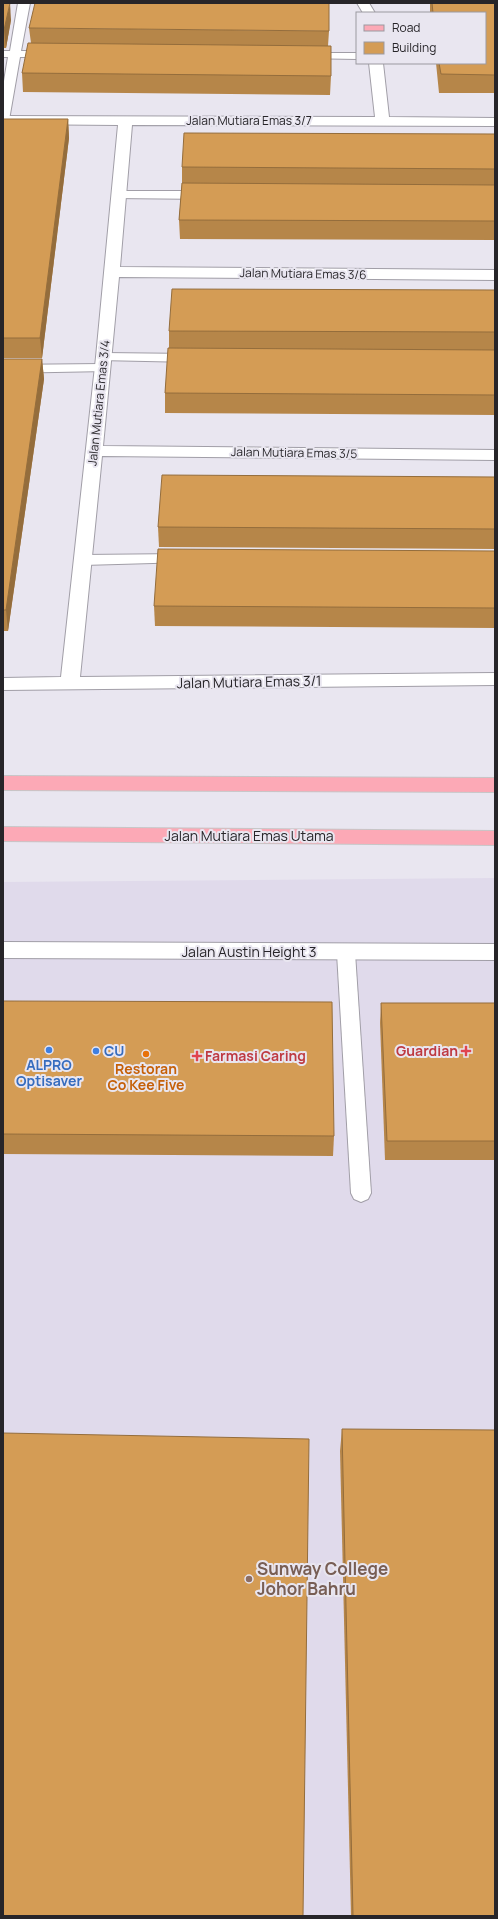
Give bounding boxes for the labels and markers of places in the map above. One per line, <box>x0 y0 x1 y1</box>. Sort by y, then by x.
place label: CU <box>104 1041 124 1060</box>
place label: Guardian <box>396 1041 458 1060</box>
marker: ALPRO Optisaver <box>44 1045 54 1055</box>
marker: CU <box>91 1046 101 1056</box>
place label: Farmasi Caring <box>205 1046 306 1065</box>
marker: Guardian <box>461 1046 471 1056</box>
marker: Restoran Co Kee Five <box>141 1049 151 1059</box>
marker: Farmasi Caring <box>192 1051 202 1061</box>
place label: ALPRO Optisaver <box>16 1055 82 1090</box>
place label: Restoran Co Kee Five <box>107 1059 185 1094</box>
place label: Sunway College Johor Bahru <box>257 1557 388 1600</box>
marker: Sunway College Johor Bahru <box>244 1574 254 1584</box>

